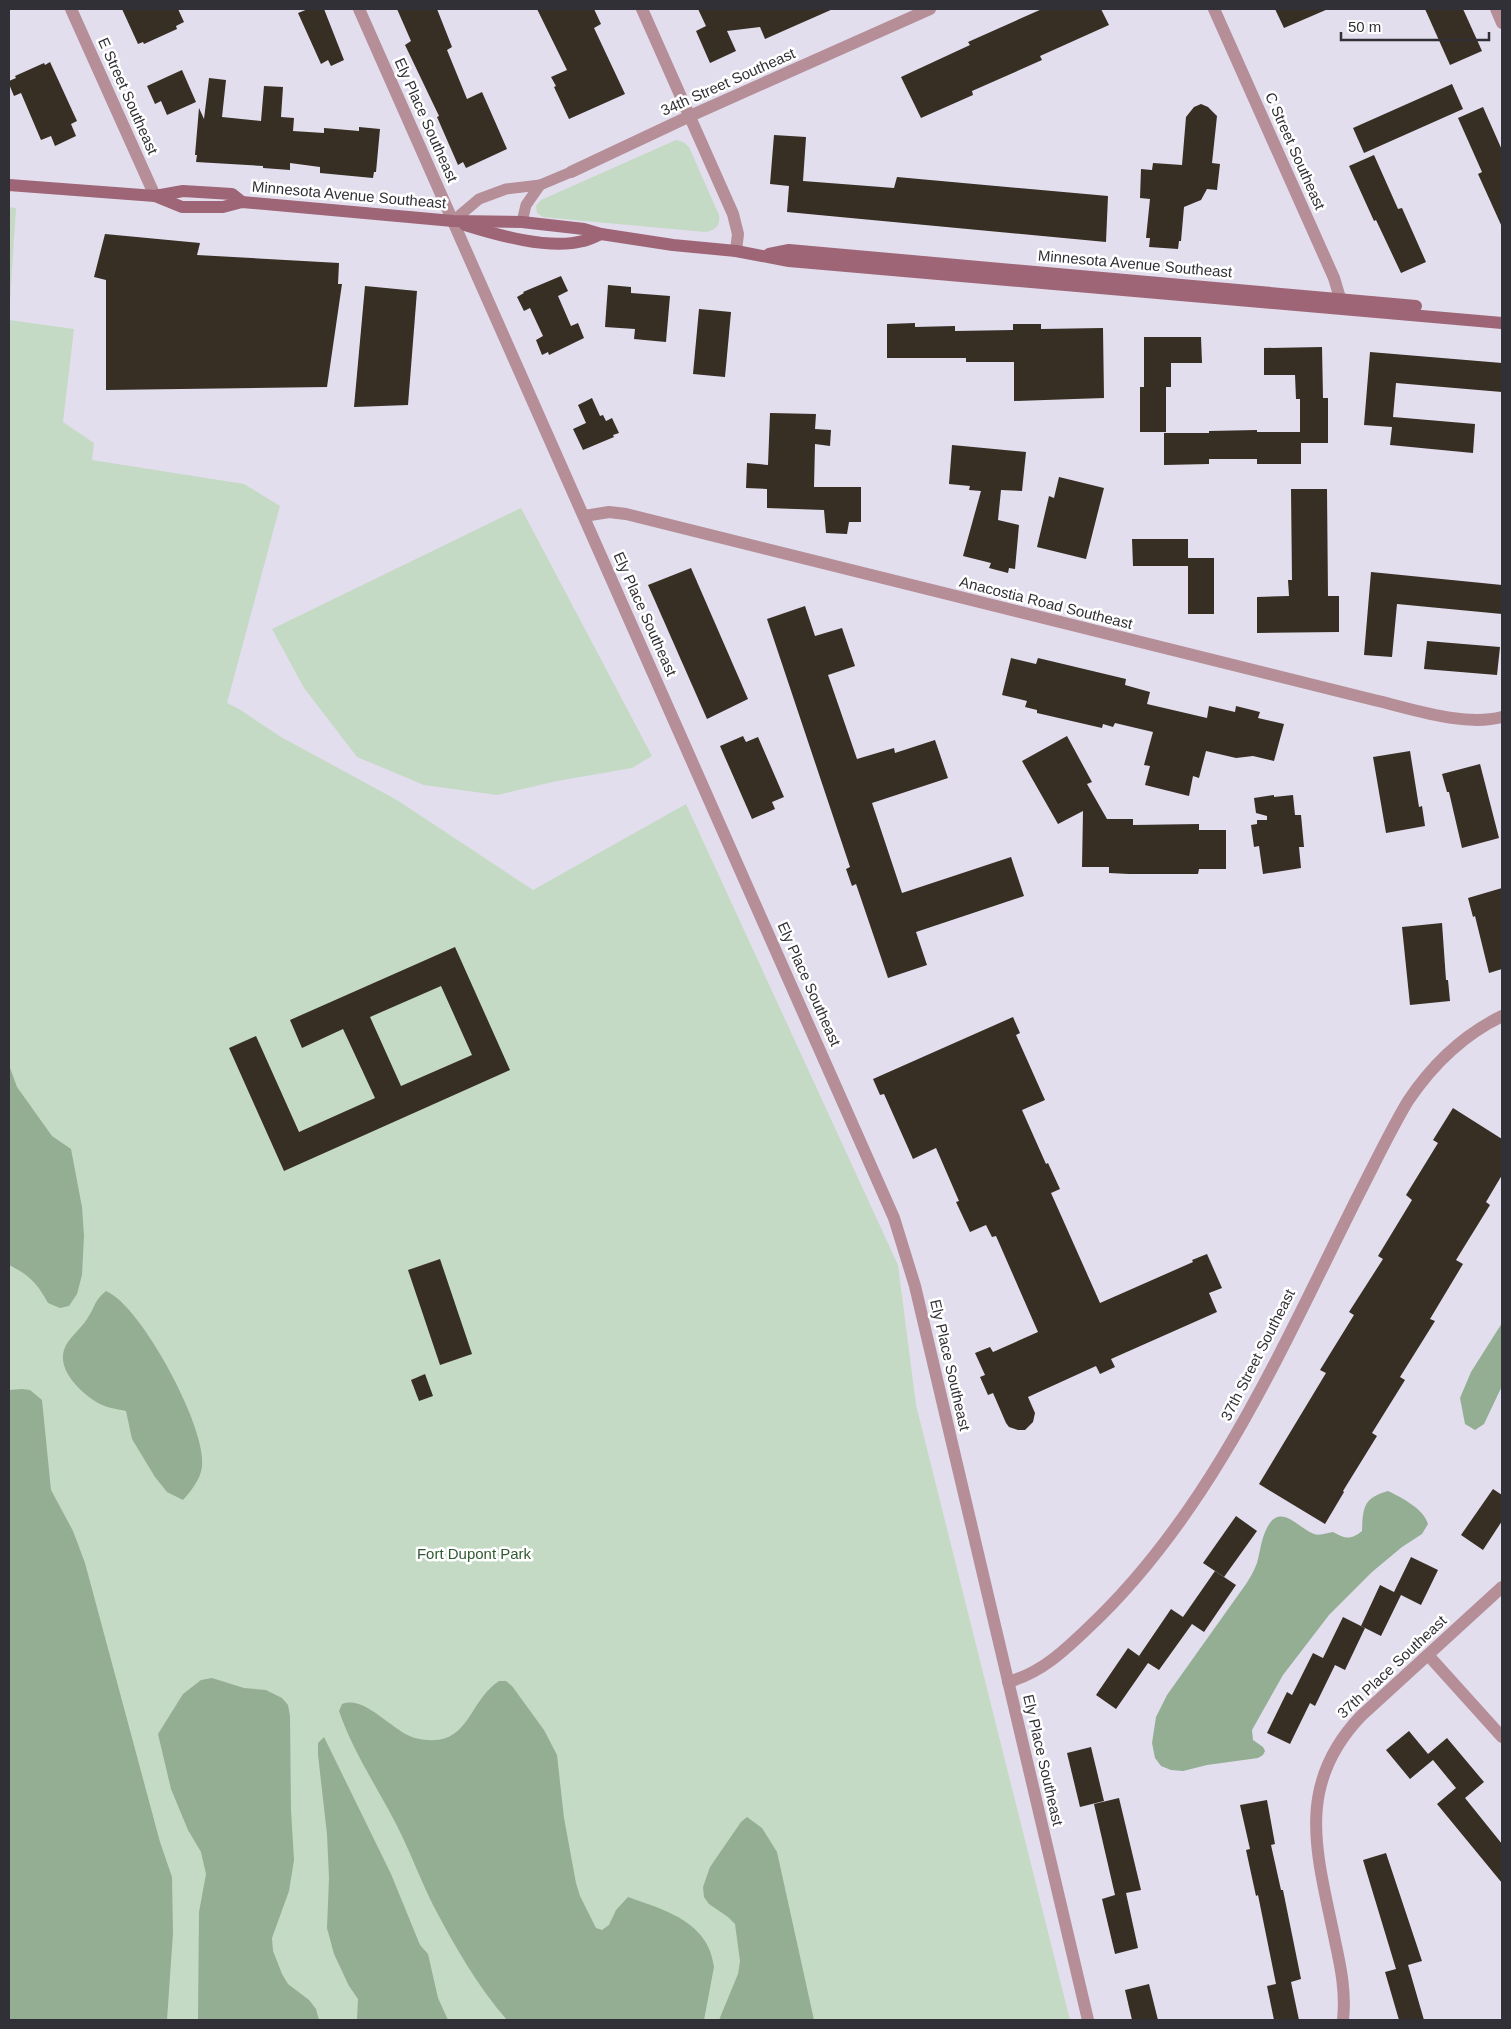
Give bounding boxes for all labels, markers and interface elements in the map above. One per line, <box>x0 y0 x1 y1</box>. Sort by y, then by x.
scale bar <box>1341 10 1488 42</box>
text: 50 m <box>1348 18 1381 35</box>
street label: E Street Southeast <box>95 35 162 158</box>
street label: 34th Street Southeast <box>658 44 798 119</box>
street label: Ely Place Southeast <box>391 55 462 185</box>
street label: C Street Southeast <box>1262 89 1329 213</box>
street label: Minnesota Avenue Southeast <box>251 178 448 212</box>
street label: Minnesota Avenue Southeast <box>1037 247 1234 281</box>
street label: Ely Place Southeast <box>610 549 681 679</box>
street label: Anacostia Road Southeast <box>958 573 1135 632</box>
street label: Ely Place Southeast <box>774 919 845 1049</box>
street label: 37th Street Southeast <box>1217 1286 1298 1423</box>
street label: Ely Place Southeast <box>927 1298 974 1433</box>
park label: Fort Dupont Park <box>417 1545 532 1562</box>
street label: 37th Place Southeast <box>1334 1611 1450 1721</box>
street label: Ely Place Southeast <box>1020 1693 1067 1828</box>

